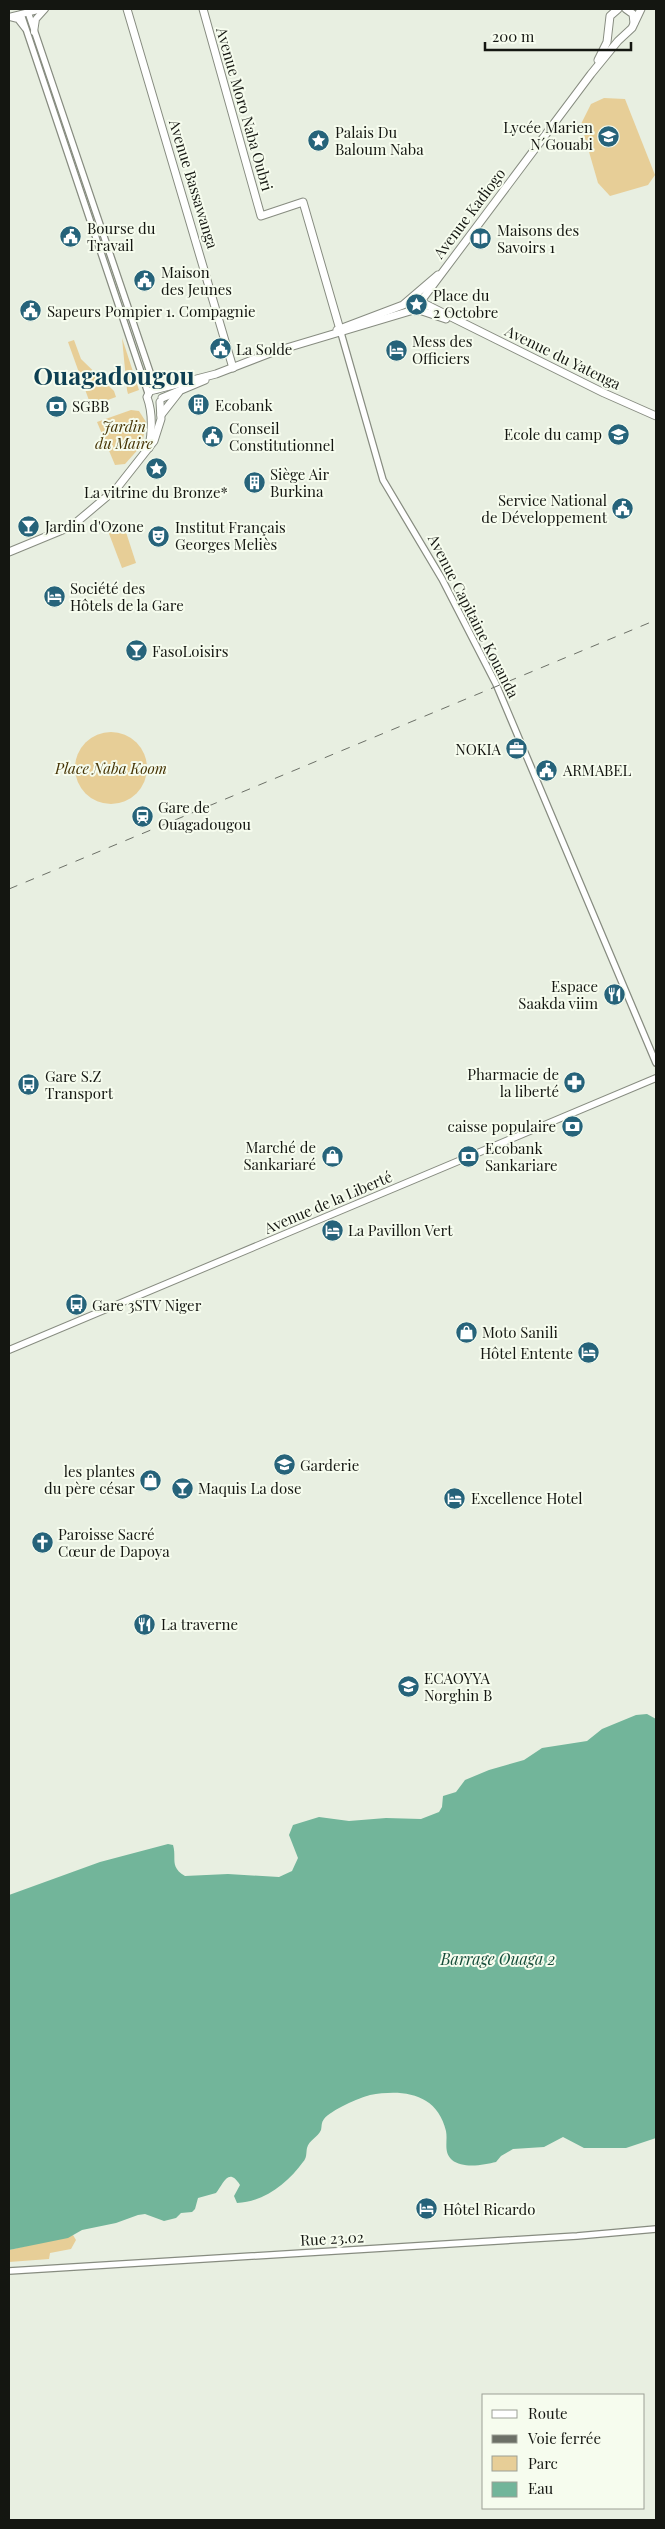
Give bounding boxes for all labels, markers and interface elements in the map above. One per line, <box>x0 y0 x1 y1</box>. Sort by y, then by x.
scale bar <box>485 20 631 52</box>
street label: Avenue Moro Naba Oubri <box>212 24 278 194</box>
text: 200 m <box>492 26 535 46</box>
street label: Avenue Bassawanga <box>165 116 223 251</box>
place label: Lycée Marien N´Gouabi <box>503 117 594 154</box>
place label: Palais Du Baloum Naba <box>335 122 424 159</box>
school or university icon: Lycée Marien N´Gouabi <box>597 124 621 148</box>
place icon: Palais Du Baloum Naba <box>307 129 331 153</box>
street label: Avenue Kadiogo <box>428 164 509 263</box>
place label: Bourse du Travail <box>87 218 156 255</box>
place label: Maisons des Savoirs 1 <box>497 220 579 257</box>
public building icon: Bourse du Travail <box>59 225 83 249</box>
library icon: Maisons des Savoirs 1 <box>469 227 493 251</box>
place label: Maison des Jeunes <box>161 262 232 299</box>
public building icon: Maison des Jeunes <box>133 269 157 293</box>
place label: Place du 2 Octobre <box>433 285 498 322</box>
place icon: Place du 2 Octobre <box>405 292 429 316</box>
public building icon: Sapeurs Pompier 1. Compagnie <box>19 299 43 323</box>
place label: Sapeurs Pompier 1. Compagnie <box>47 301 256 321</box>
street label: Avenue du Yatenga <box>501 320 625 394</box>
place label: Mess des Officiers <box>412 331 473 368</box>
public building icon: La Solde <box>208 337 232 361</box>
hotel icon: Mess des Officiers <box>384 338 408 362</box>
place label: La Solde <box>236 339 292 359</box>
district label: Ouagadougou <box>33 358 195 391</box>
building icon: Ecobank <box>187 393 211 417</box>
bank icon: SGBB <box>44 394 68 418</box>
place label: Ecobank <box>215 395 274 415</box>
place label: SGBB <box>72 396 109 416</box>
park label: Jardin du Maire <box>95 416 154 453</box>
place label: Conseil Constitutionnel <box>229 418 335 455</box>
school or university icon: Ecole du camp <box>606 422 630 446</box>
place label: Ecole du camp <box>504 424 602 444</box>
public building icon: Conseil Constitutionnel <box>201 425 225 449</box>
place icon: La vitrine du Bronze* <box>144 457 168 481</box>
place label: Siège Air Burkina <box>270 464 330 501</box>
building icon: Siège Air Burkina <box>242 471 266 495</box>
place label: La vitrine du Bronze* <box>84 482 228 502</box>
place label: Service National de Développement <box>481 490 608 527</box>
public building icon: Service National de Développement <box>611 497 635 521</box>
bar icon: Jardin d'Ozone <box>17 514 41 538</box>
place label: Jardin d'Ozone <box>44 516 144 536</box>
place label: Institut Français Georges Meliès <box>175 517 286 554</box>
theatre icon: Institut Français Georges Meliès <box>147 524 171 548</box>
street label: Avenue Capitaine Kouanda <box>424 530 524 702</box>
place label: Société des Hôtels de la Gare <box>70 578 184 615</box>
hotel icon: Société des Hôtels de la Gare <box>42 585 66 609</box>
bar icon: FasoLoisirs <box>124 639 148 663</box>
place label: FasoLoisirs <box>152 641 228 661</box>
office icon: NOKIA <box>505 737 529 761</box>
place label: NOKIA <box>455 739 502 759</box>
park label: Place Naba Koom <box>54 758 167 778</box>
public building icon: ARMABEL <box>535 758 559 782</box>
place label: ARMABEL <box>562 760 631 780</box>
place label: Gare de Ouagadougou <box>158 797 251 834</box>
station icon: Gare de Ouagadougou <box>130 804 154 828</box>
place label: Espace Saakda viim <box>518 976 599 1013</box>
restaurant icon: Espace Saakda viim <box>602 983 626 1007</box>
place label: Pharmacie de la liberté <box>467 1064 559 1101</box>
place label: Gare S.Z Transport <box>45 1066 114 1103</box>
pharmacy icon: Pharmacie de la liberté <box>563 1071 587 1095</box>
bus stop icon: Gare S.Z Transport <box>17 1073 41 1097</box>
bank icon: caisse populaire <box>560 1114 584 1138</box>
place label: caisse populaire <box>448 1116 556 1136</box>
place label: Marché de Sankariaré <box>243 1137 316 1174</box>
place label: Ecobank Sankariare <box>485 1138 558 1175</box>
shop icon: Marché de Sankariaré <box>320 1144 344 1168</box>
bank icon: Ecobank Sankariare <box>457 1145 481 1169</box>
street label: Avenue de la Liberté <box>260 1166 395 1238</box>
hotel icon: La Pavillon Vert <box>320 1218 344 1242</box>
place label: La Pavillon Vert <box>348 1220 453 1240</box>
bus stop icon: Gare 3STV Niger <box>64 1293 88 1317</box>
place label: Gare 3STV Niger <box>92 1295 202 1315</box>
shop icon: Moto Sanili <box>454 1320 478 1344</box>
place label: Moto Sanili <box>482 1322 558 1342</box>
hotel icon: Hôtel Entente <box>577 1341 601 1365</box>
place label: Hôtel Entente <box>480 1343 573 1363</box>
school or university icon: Garderie <box>272 1453 296 1477</box>
place label: Garderie <box>300 1455 359 1475</box>
place label: les plantes du père césar <box>44 1461 135 1498</box>
shop icon: les plantes du père césar <box>139 1468 163 1492</box>
bar icon: Maquis La dose <box>170 1476 194 1500</box>
place label: Maquis La dose <box>198 1478 302 1498</box>
hotel icon: Excellence Hotel <box>443 1486 467 1510</box>
place label: Excellence Hotel <box>471 1488 583 1508</box>
place label: Paroisse Sacré Cœur de Dapoya <box>58 1524 170 1561</box>
church icon: Paroisse Sacré Cœur de Dapoya <box>30 1531 54 1555</box>
restaurant icon: La traverne <box>133 1612 157 1636</box>
place label: La traverne <box>161 1614 238 1634</box>
place label: ECAOYYA Norghin B <box>424 1668 492 1705</box>
school or university icon: ECAOYYA Norghin B <box>396 1675 420 1699</box>
water label: Barrage Ouaga 2 <box>439 1948 556 1969</box>
hotel icon: Hôtel Ricardo <box>415 2197 439 2221</box>
place label: Hôtel Ricardo <box>443 2199 535 2219</box>
street label: Rue 23.02 <box>300 2226 364 2250</box>
legend <box>482 2394 645 2509</box>
text: Route <box>528 2403 568 2423</box>
text: Voie ferrée <box>527 2428 601 2448</box>
text: Parc <box>528 2453 558 2473</box>
text: Eau <box>528 2478 554 2498</box>

